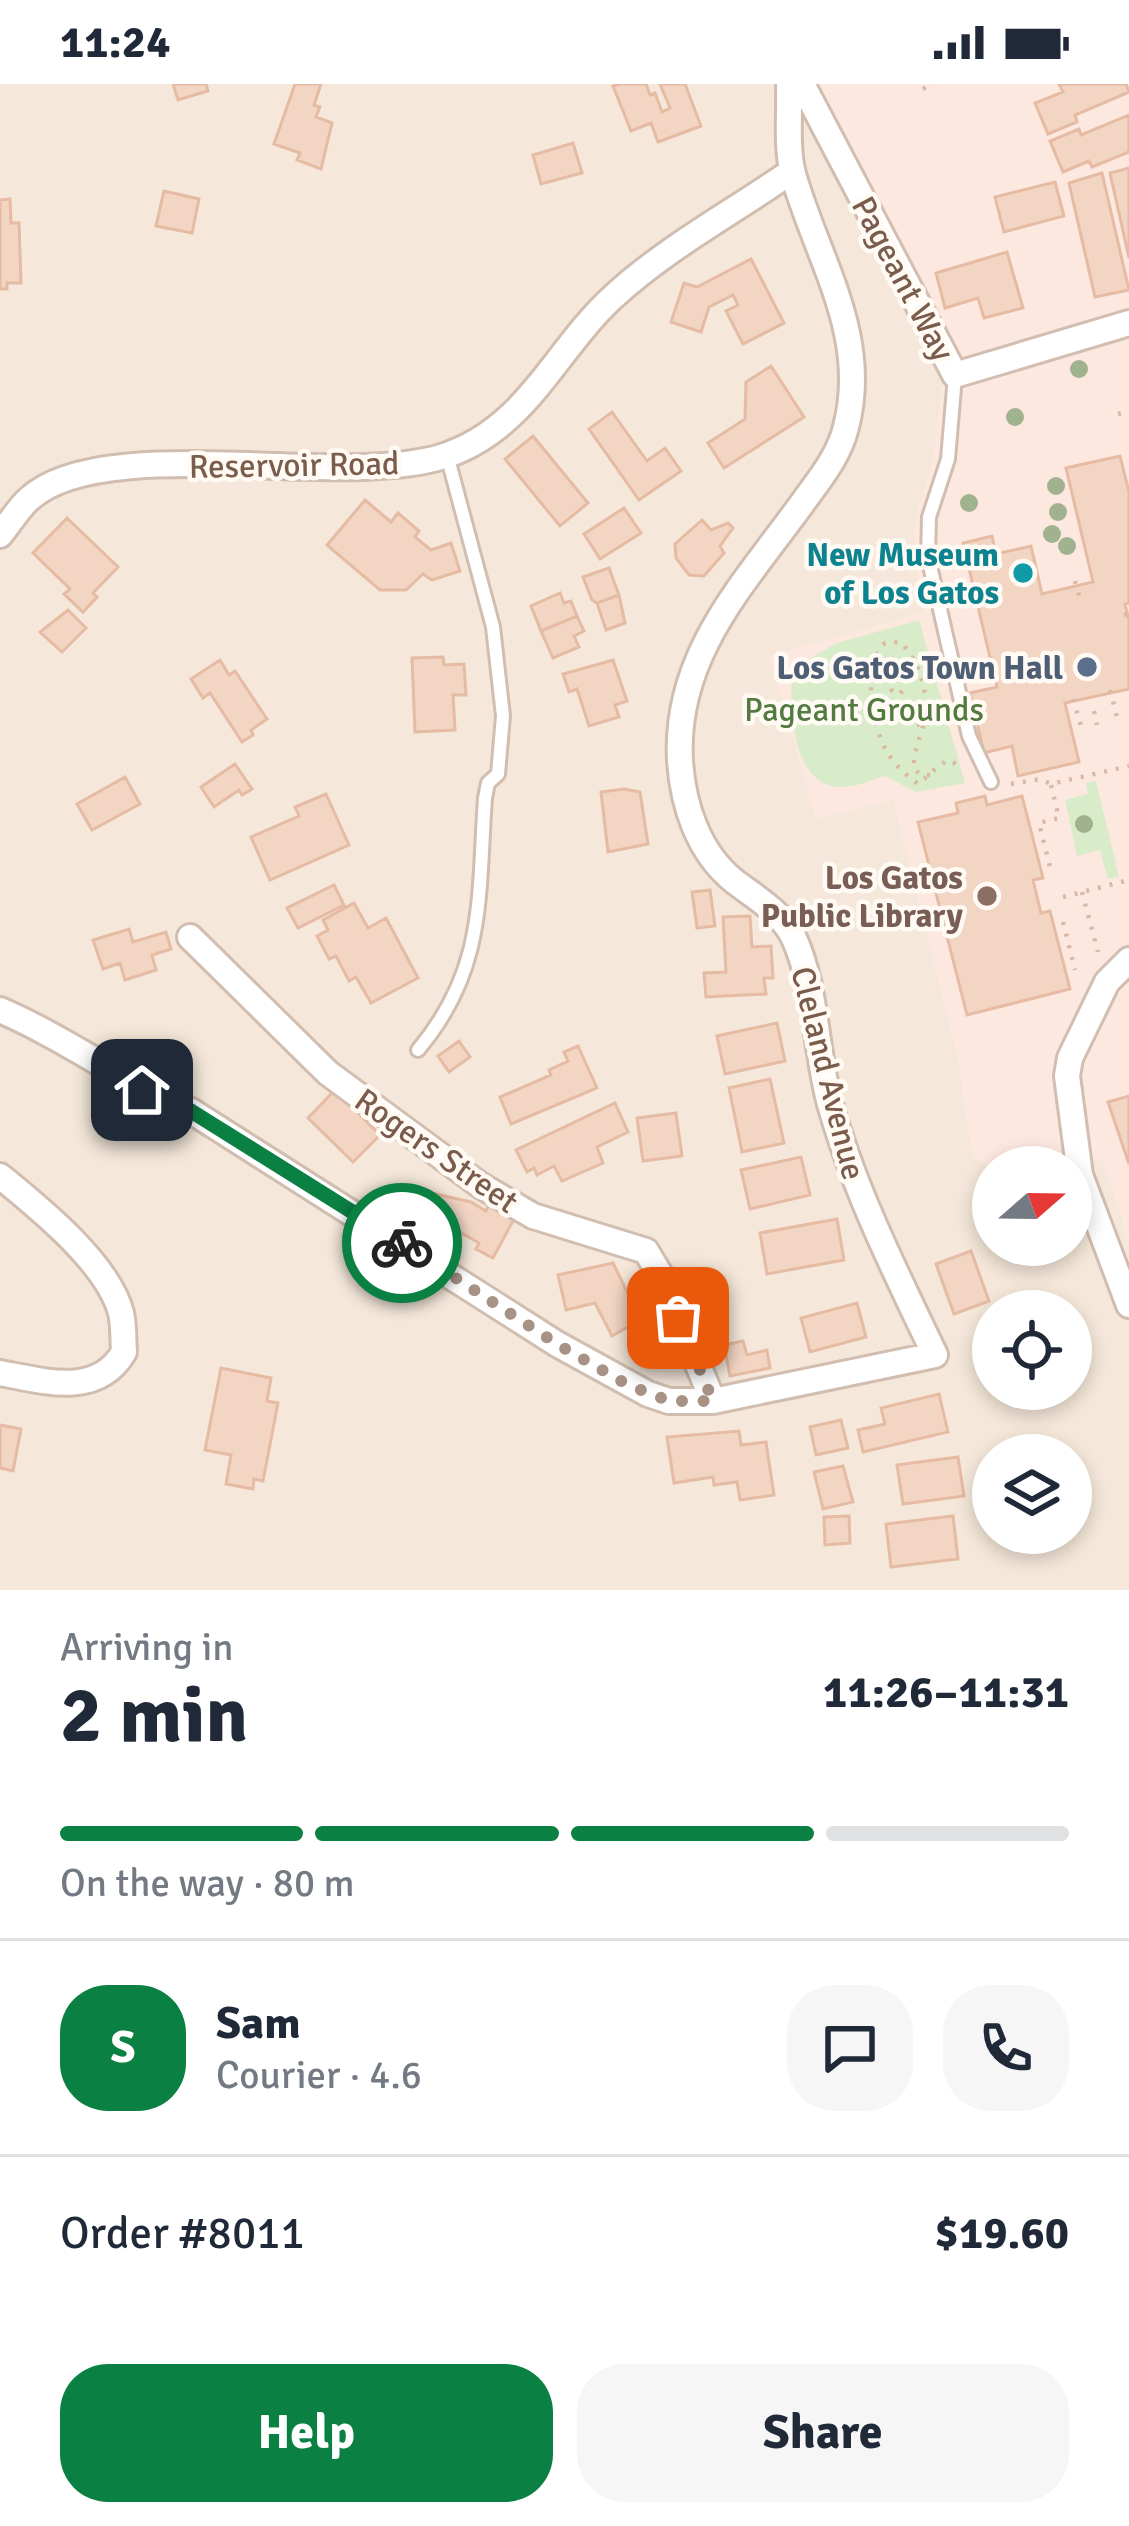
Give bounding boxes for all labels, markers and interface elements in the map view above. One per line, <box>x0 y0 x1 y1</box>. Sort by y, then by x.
text: 11:24 <box>60 15 170 70</box>
street label: Pageant Way <box>842 189 963 369</box>
street label: Reservoir Road <box>188 443 400 488</box>
place label: New Museum of Los Gatos <box>806 535 999 614</box>
marker: New Museum of Los Gatos <box>1010 560 1036 586</box>
place label: Los Gatos Town Hall <box>776 648 1063 689</box>
marker: Los Gatos Town Hall <box>1074 654 1100 680</box>
park label: Pageant Grounds <box>744 690 984 731</box>
place label: Los Gatos Public Library <box>761 858 964 937</box>
marker: Los Gatos Public Library <box>974 883 1000 909</box>
street label: Cleland Avenue <box>781 963 874 1184</box>
pin <box>91 1039 193 1141</box>
icon: home <box>109 1057 175 1123</box>
street label: Rogers Street <box>346 1080 526 1223</box>
north arrow <box>972 1146 1092 1266</box>
map controls <box>972 1146 1092 1554</box>
courier <box>342 1183 462 1303</box>
icon: bike <box>369 1210 435 1276</box>
pin <box>627 1267 729 1369</box>
icon: bag <box>645 1285 711 1351</box>
button: locate <box>972 1290 1092 1410</box>
button: layers <box>972 1434 1092 1554</box>
text: Arriving in <box>60 1623 234 1671</box>
text: 11:26–11:31 <box>823 1665 1069 1720</box>
text: 2 min <box>60 1668 248 1764</box>
text: On the way · 80 m <box>60 1859 355 1907</box>
button: chat <box>787 1985 913 2111</box>
button: phone <box>943 1985 1069 2111</box>
text: Sam <box>216 1996 301 2051</box>
text: S <box>110 2020 136 2075</box>
text: Courier · 4.6 <box>216 2051 422 2099</box>
text: Order #8011 <box>60 2206 305 2261</box>
text: $19.60 <box>935 2206 1069 2261</box>
button: Help <box>60 2364 553 2502</box>
button: Share <box>577 2364 1069 2502</box>

